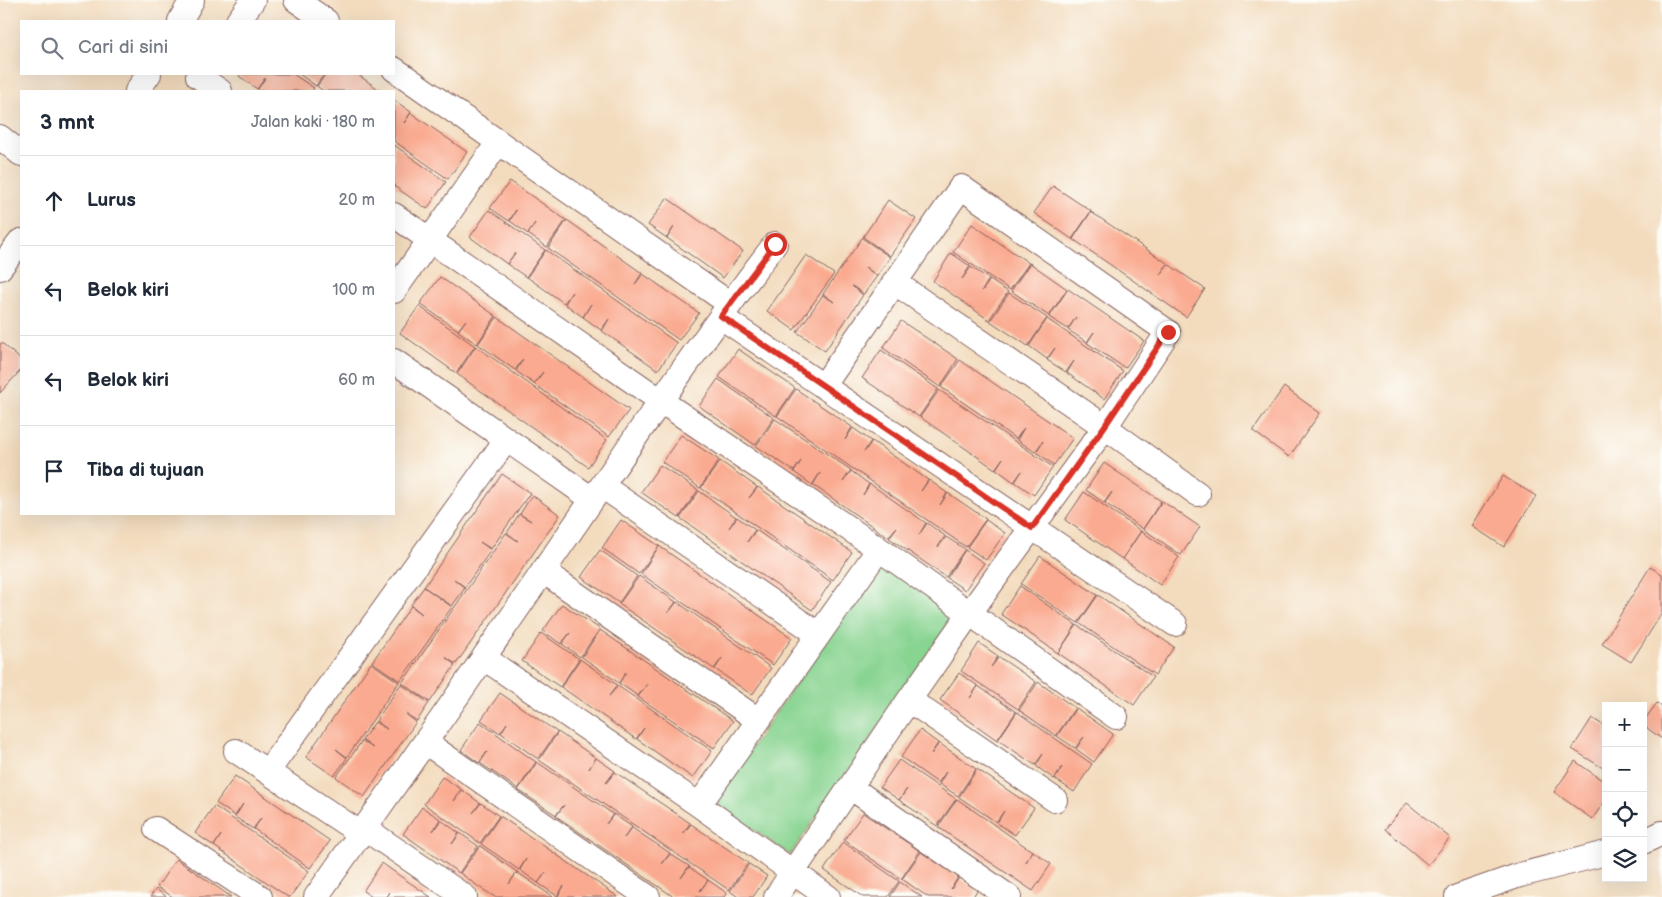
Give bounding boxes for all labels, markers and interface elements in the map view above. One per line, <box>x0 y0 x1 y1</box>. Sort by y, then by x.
search box <box>20 20 395 75</box>
icon: search <box>38 34 66 62</box>
text: Cari di sini <box>78 36 168 59</box>
text: 3 mnt <box>40 110 95 135</box>
text: Jalan kaki · 180 m <box>251 113 375 132</box>
icon: ahead <box>40 187 68 215</box>
text: Lurus <box>87 189 136 212</box>
text: 20 m <box>339 191 375 210</box>
route start <box>764 233 787 256</box>
icon: left <box>40 277 68 305</box>
text: Belok kiri <box>87 279 169 302</box>
text: 100 m <box>332 281 375 300</box>
route end <box>1157 321 1180 344</box>
icon: left <box>40 367 68 395</box>
text: Belok kiri <box>87 369 169 392</box>
text: 60 m <box>338 371 375 390</box>
icon: arrive <box>40 457 68 485</box>
text: Tiba di tujuan <box>87 459 204 482</box>
map controls <box>1602 702 1647 882</box>
button: + <box>1602 702 1647 747</box>
button: − <box>1602 747 1647 792</box>
button: locate <box>1602 792 1647 837</box>
button: layers <box>1602 837 1647 882</box>

